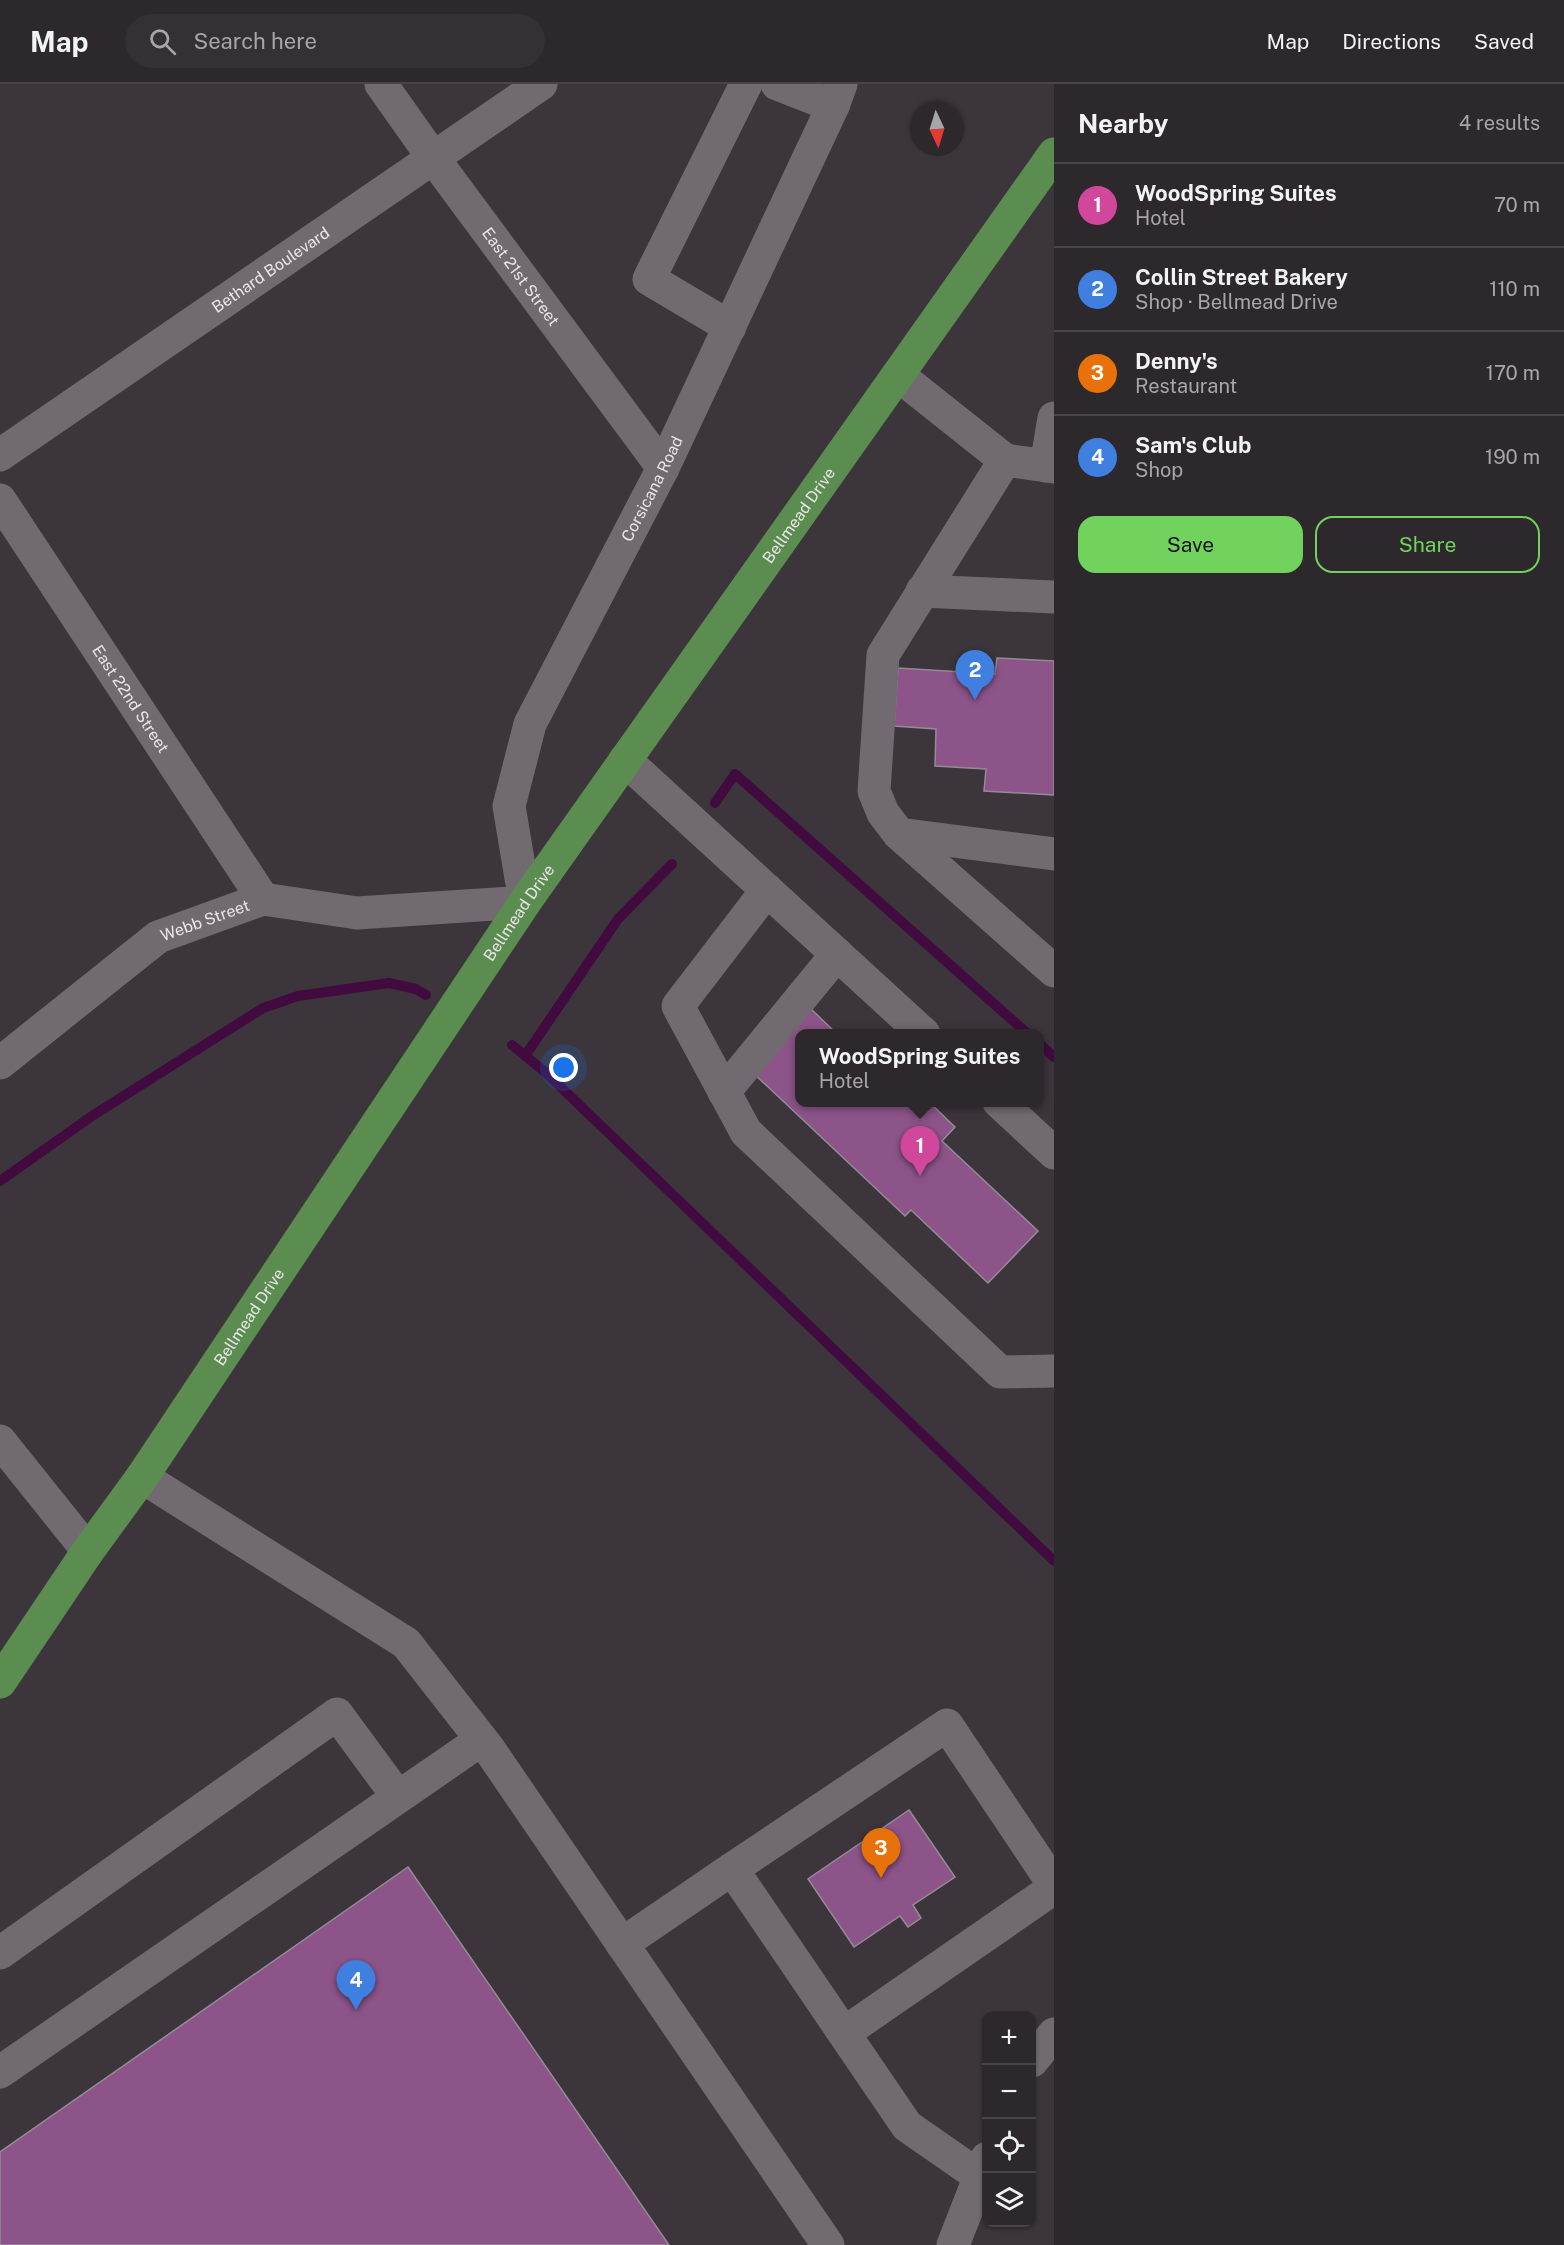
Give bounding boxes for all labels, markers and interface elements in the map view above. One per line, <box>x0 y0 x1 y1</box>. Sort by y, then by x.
search box <box>125 14 545 68</box>
text: Map <box>30 25 89 58</box>
icon: search <box>146 25 179 58</box>
text: Search here <box>194 28 317 54</box>
text: Map <box>1267 29 1309 54</box>
text: Directions <box>1342 29 1441 54</box>
text: Saved <box>1474 29 1534 54</box>
north arrow <box>910 102 964 156</box>
text: Nearby <box>1078 108 1168 139</box>
text: 4 results <box>1459 111 1540 135</box>
text: WoodSpring Suites <box>1135 180 1337 206</box>
text: 1 <box>1093 193 1102 217</box>
text: 70 m <box>1494 193 1540 217</box>
text: Hotel <box>1135 206 1186 230</box>
street label: Bethard Boulevard <box>208 223 333 317</box>
street label: East 21st Street <box>478 224 563 330</box>
text: Collin Street Bakery <box>1135 264 1348 290</box>
text: 2 <box>1091 277 1104 301</box>
text: 110 m <box>1489 277 1540 301</box>
text: Shop · Bellmead Drive <box>1135 290 1338 314</box>
text: Denny's <box>1135 348 1218 374</box>
text: 3 <box>1091 361 1104 385</box>
text: 170 m <box>1486 361 1540 385</box>
text: Restaurant <box>1135 374 1237 398</box>
text: Sam's Club <box>1135 432 1251 458</box>
street label: Corsicana Road <box>617 433 687 545</box>
text: 4 <box>1091 445 1104 469</box>
text: 190 m <box>1485 445 1540 469</box>
text: Shop <box>1135 458 1183 482</box>
street label: Bellmead Drive <box>759 464 839 567</box>
button: Save <box>1078 516 1303 573</box>
button: Share <box>1315 516 1540 573</box>
street label: East 22nd Street <box>88 641 173 756</box>
pin: 2 <box>956 650 994 700</box>
street label: Bellmead Drive <box>479 861 559 965</box>
street label: Webb Street <box>158 896 252 945</box>
popup <box>795 1029 1044 1107</box>
text: WoodSpring Suites <box>819 1043 1020 1069</box>
your location <box>549 1053 578 1082</box>
text: Hotel <box>819 1069 870 1093</box>
pin: 1 <box>900 1126 940 1176</box>
street label: Bellmead Drive <box>210 1265 288 1369</box>
pin: 3 <box>862 1828 900 1878</box>
pin: 4 <box>336 1960 376 2010</box>
map controls <box>982 2011 1036 2227</box>
button: + <box>982 2011 1036 2065</box>
button: − <box>982 2065 1036 2119</box>
button: locate <box>982 2119 1036 2173</box>
button: layers <box>982 2173 1036 2227</box>

